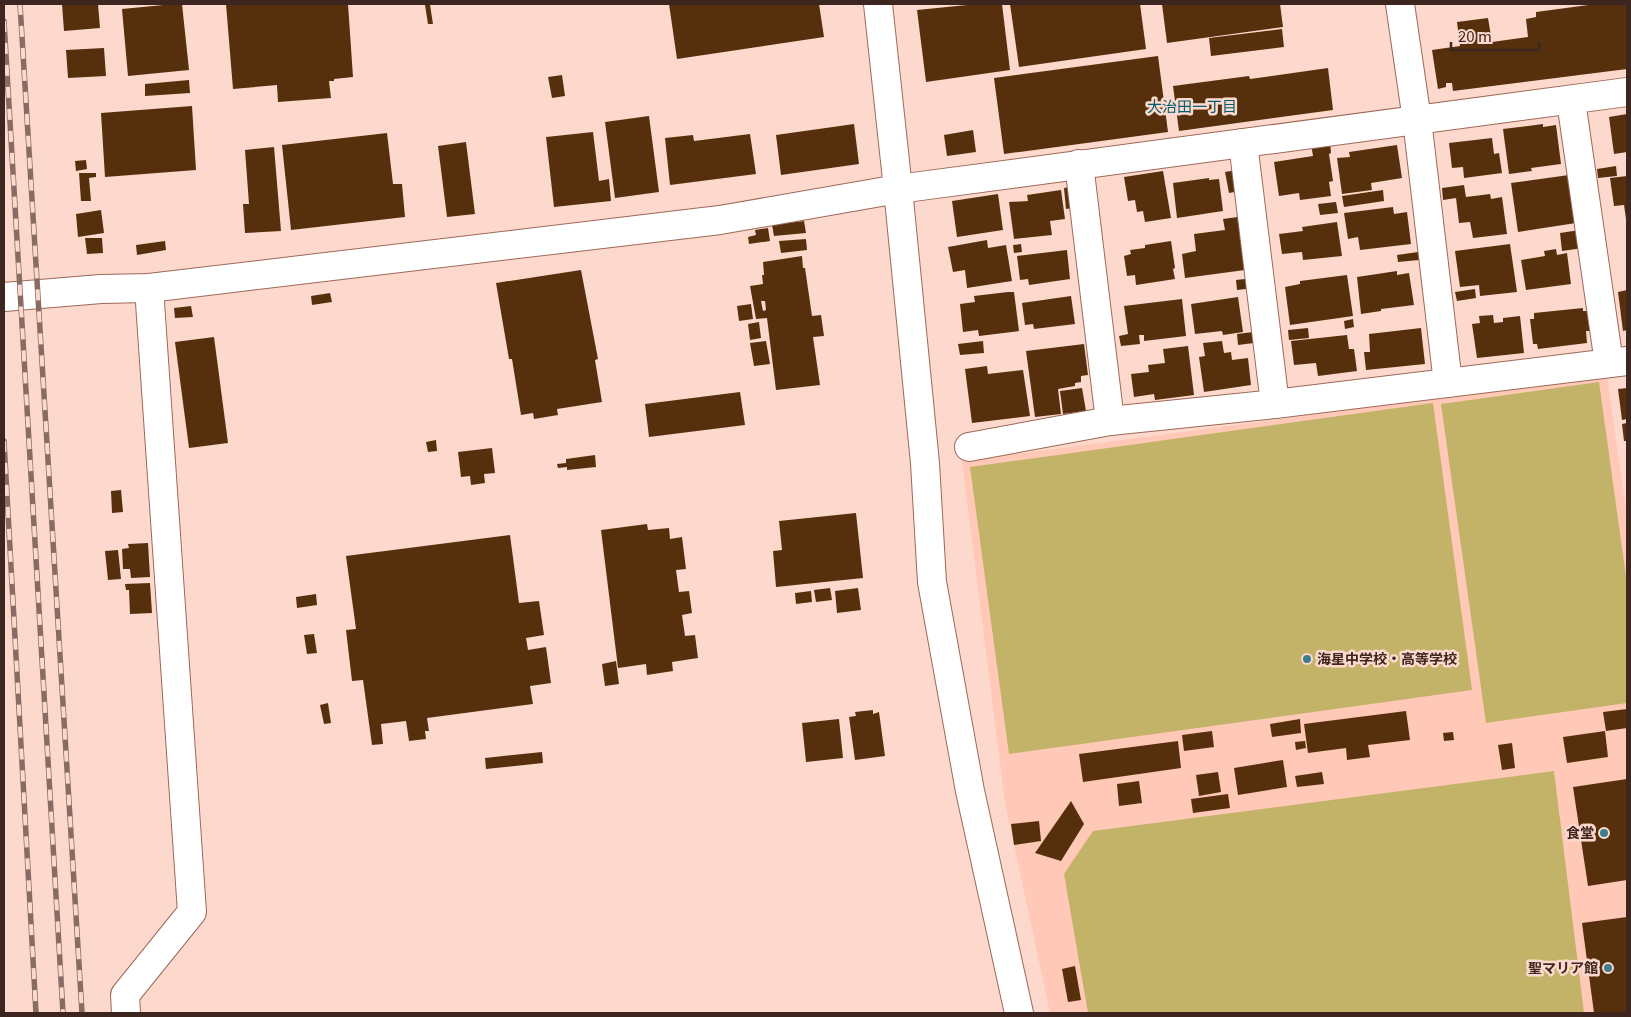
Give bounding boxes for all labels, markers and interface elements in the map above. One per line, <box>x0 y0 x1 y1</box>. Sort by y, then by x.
scale bar <box>1451 20 1538 52</box>
text: 20 m <box>1458 25 1492 46</box>
district label: 大治田一丁目 <box>1147 95 1237 116</box>
place label: 海星中学校・高等学校 <box>1317 648 1457 668</box>
marker: 海星中学校・高等学校 <box>1301 653 1313 665</box>
place label: 食堂 <box>1566 822 1594 842</box>
marker: 食堂 <box>1598 827 1610 839</box>
place label: 聖マリア館 <box>1528 957 1598 977</box>
marker: 聖マリア館 <box>1602 962 1614 974</box>

